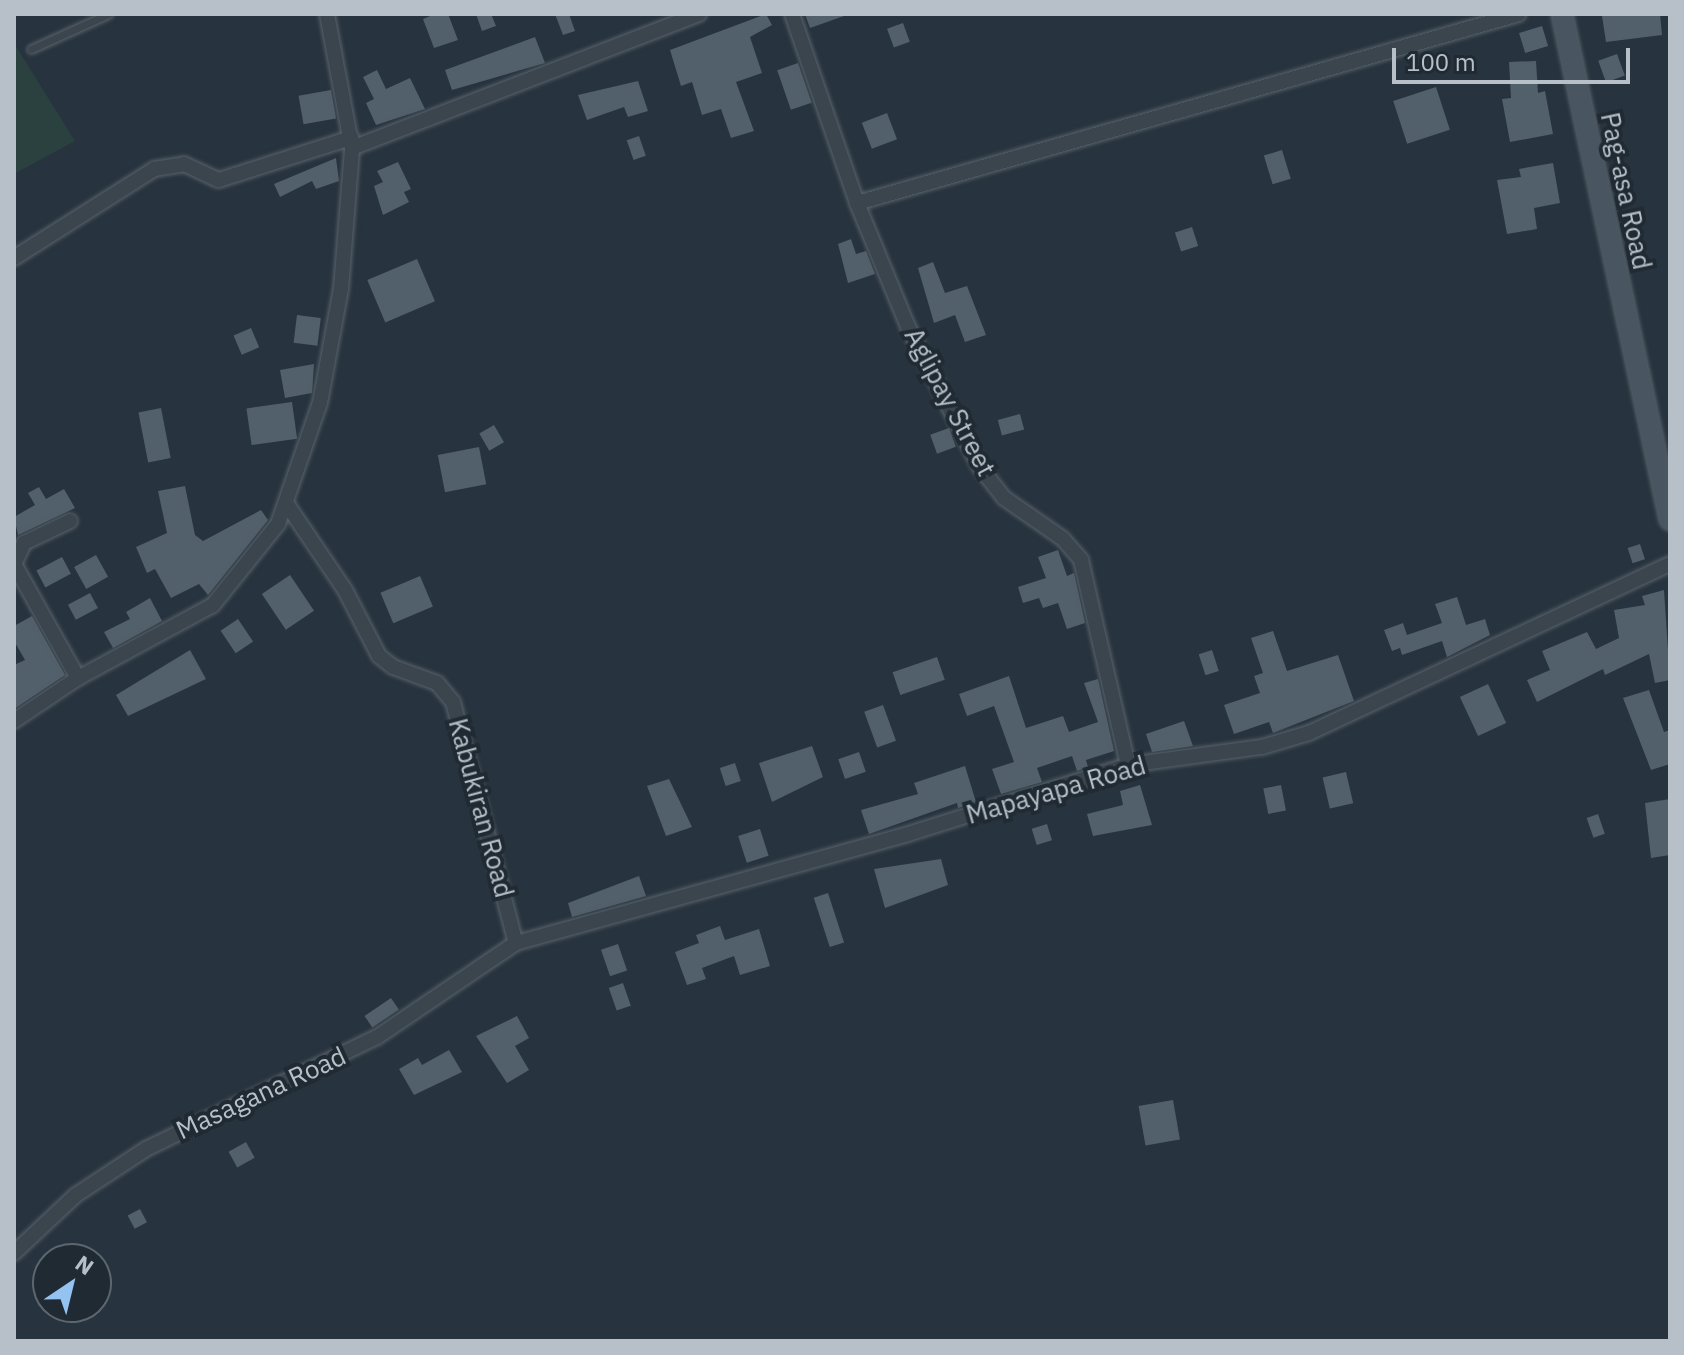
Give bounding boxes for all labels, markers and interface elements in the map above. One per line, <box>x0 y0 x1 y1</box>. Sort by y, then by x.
scale bar <box>1396 32 1634 82</box>
text: 100 m <box>1406 46 1476 78</box>
street label: Pag-asa Road <box>1594 110 1658 272</box>
street label: Aglipay Street <box>898 323 1002 481</box>
street label: Kabukiran Road <box>442 715 520 901</box>
street label: Mapayapa Road <box>963 749 1149 831</box>
street label: Masagana Road <box>171 1040 351 1146</box>
north arrow <box>32 1243 112 1323</box>
text: N <box>70 1248 100 1281</box>

